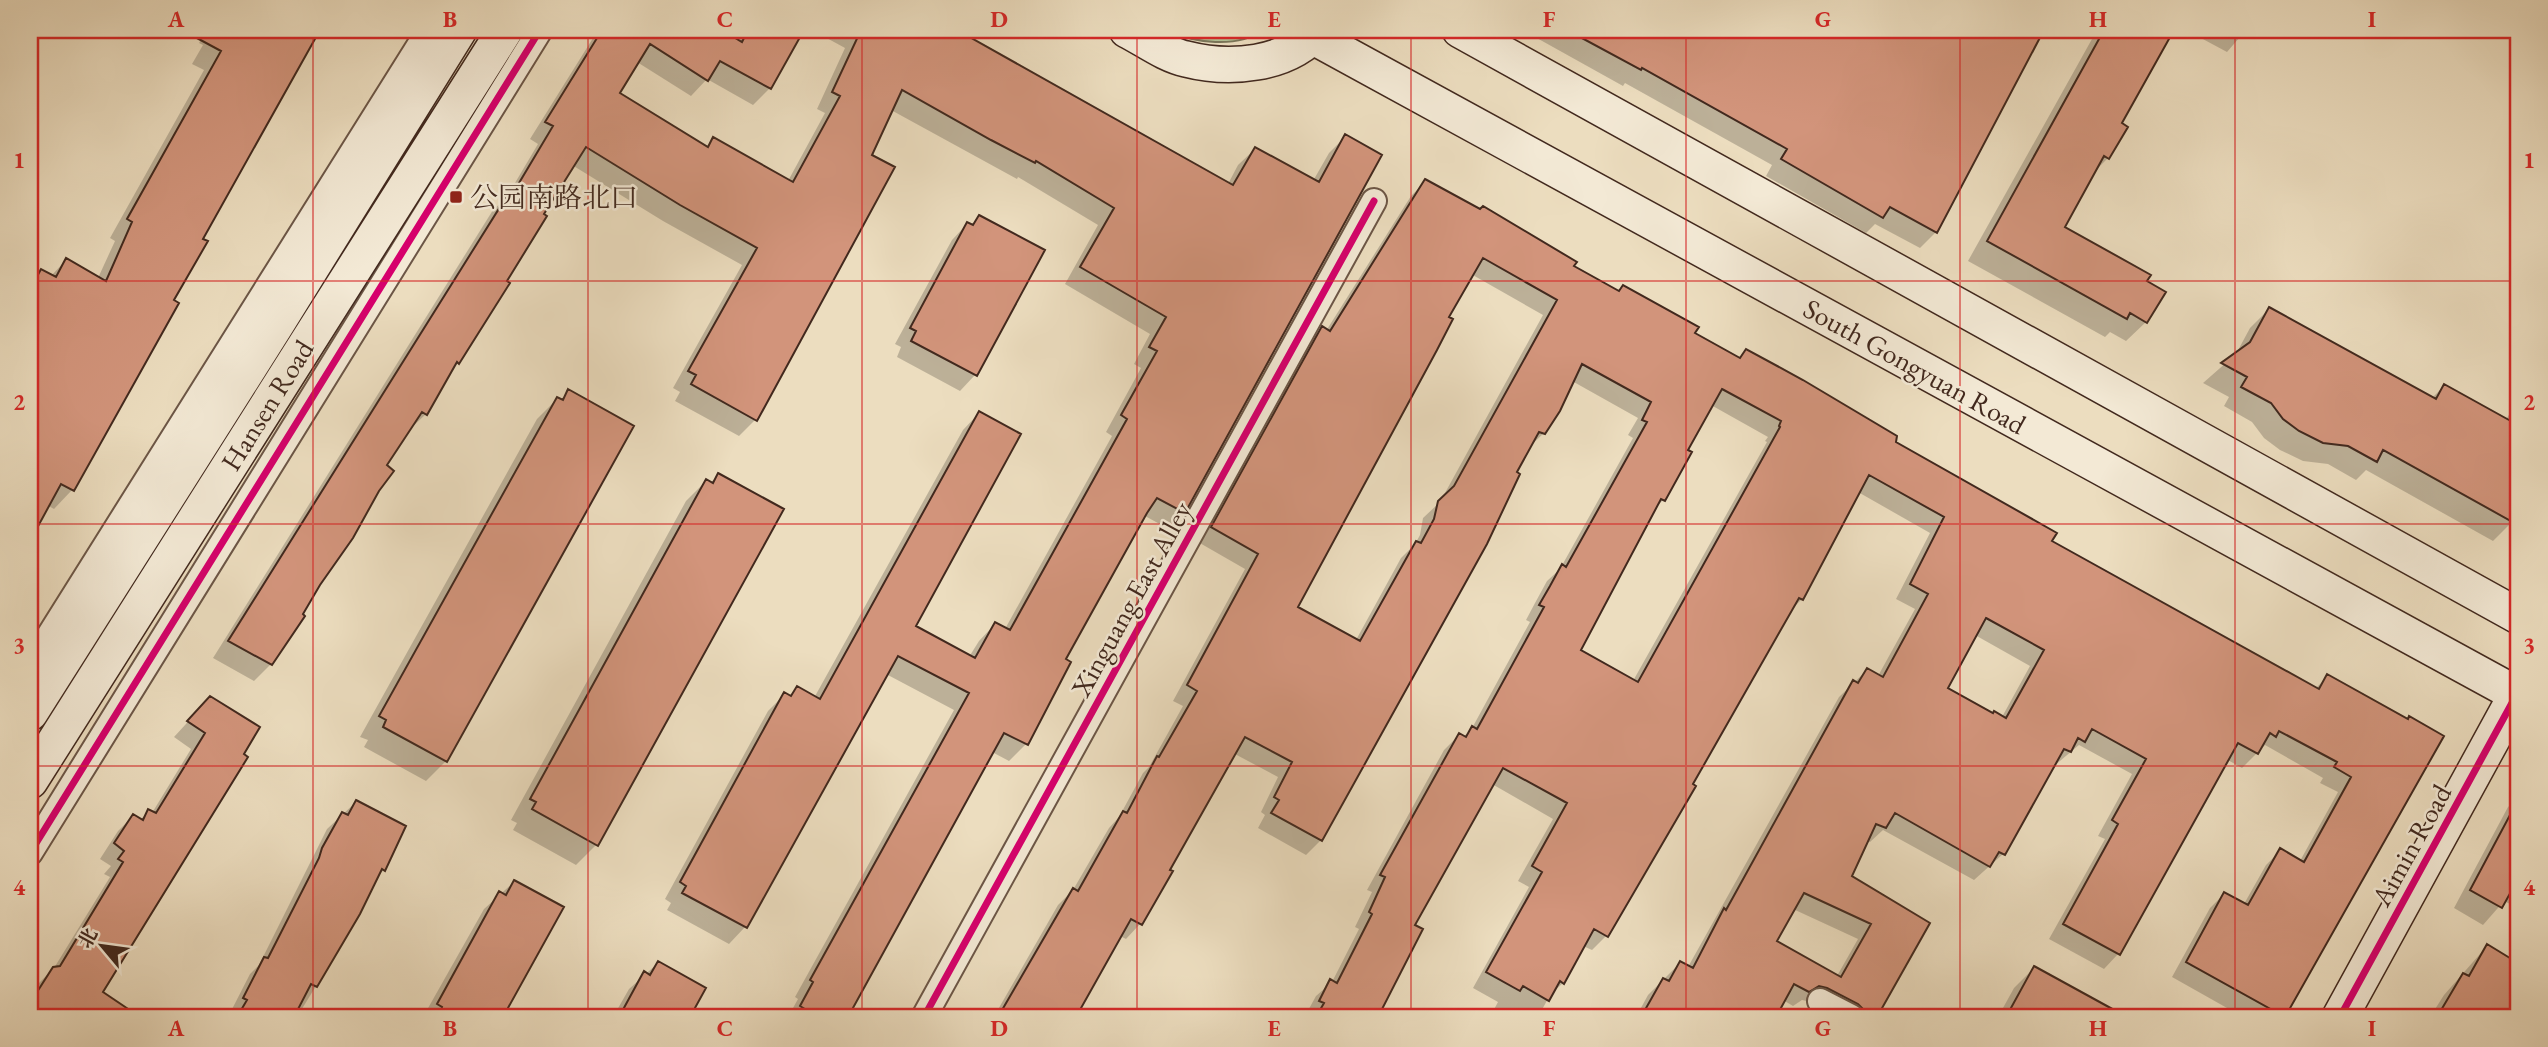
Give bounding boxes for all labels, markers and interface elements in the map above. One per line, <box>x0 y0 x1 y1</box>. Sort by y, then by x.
text: A <box>167 4 185 34</box>
text: B <box>443 4 457 34</box>
text: C <box>717 4 733 34</box>
text: D <box>990 4 1008 34</box>
text: E <box>1267 4 1281 34</box>
text: F <box>1543 4 1556 34</box>
text: G <box>1815 4 1831 34</box>
text: H <box>2089 4 2107 34</box>
text: I <box>2368 4 2376 34</box>
text: 1 <box>13 145 25 175</box>
text: 1 <box>2523 145 2535 175</box>
place label: 公园南路北口 <box>470 179 638 215</box>
marker: 公园南路北口 <box>448 189 464 205</box>
street label: South Gongyuan Road <box>1797 290 2033 442</box>
street label: Hansen Road <box>213 332 322 477</box>
text: 2 <box>13 387 25 417</box>
text: 2 <box>2523 387 2535 417</box>
street label: Xinguang East Alley <box>1062 494 1200 704</box>
text: 3 <box>13 630 25 660</box>
text: 3 <box>2523 630 2535 660</box>
street label: Aimin Road <box>2362 777 2460 913</box>
text: 4 <box>13 872 26 902</box>
text: 4 <box>2523 872 2536 902</box>
north arrow <box>66 911 136 981</box>
text: 北 <box>72 924 103 952</box>
text: A <box>167 1013 185 1043</box>
text: B <box>443 1013 457 1043</box>
text: C <box>717 1013 733 1043</box>
text: D <box>990 1013 1008 1043</box>
text: E <box>1267 1013 1281 1043</box>
text: F <box>1543 1013 1556 1043</box>
text: G <box>1815 1013 1831 1043</box>
text: H <box>2089 1013 2107 1043</box>
text: I <box>2368 1013 2376 1043</box>

